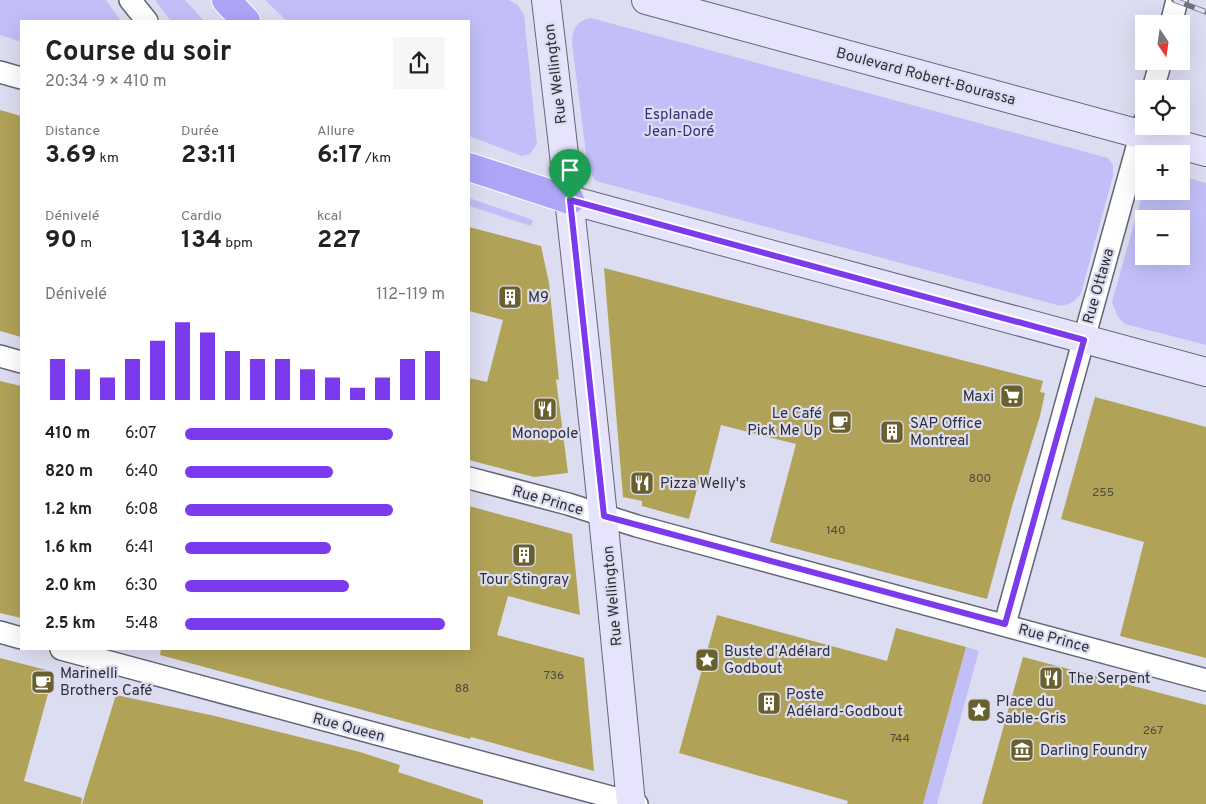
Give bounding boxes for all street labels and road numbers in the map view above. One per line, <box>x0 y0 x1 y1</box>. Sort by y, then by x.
street label: Rue Wellington <box>541 23 572 125</box>
street label: Boulevard Robert-Bourassa <box>834 44 1018 111</box>
street label: Rue Ottawa <box>1080 246 1119 326</box>
street label: Rue Prince <box>510 482 585 521</box>
street label: Rue Wellington <box>600 545 627 647</box>
street label: Rue Prince <box>1016 621 1091 658</box>
street label: Rue Queen <box>310 710 387 747</box>

